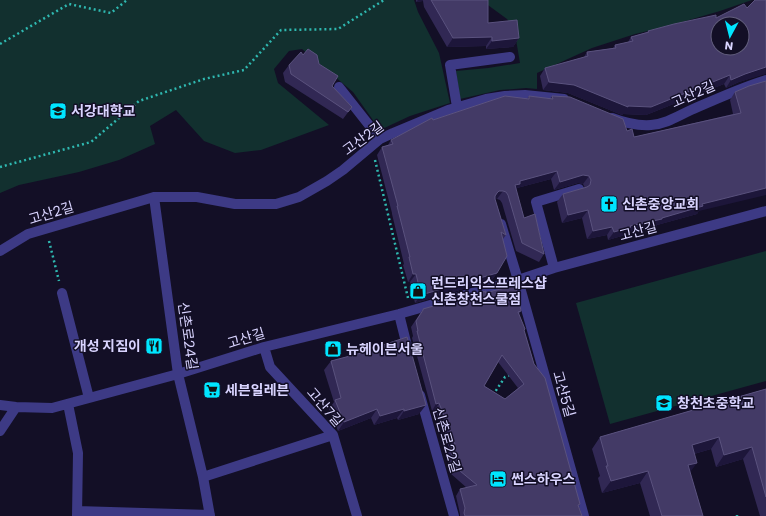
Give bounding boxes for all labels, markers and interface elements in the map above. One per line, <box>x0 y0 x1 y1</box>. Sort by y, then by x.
north arrow <box>710 16 750 56</box>
text: N <box>724 37 734 54</box>
street label: 고산2길 <box>668 75 718 113</box>
school or university icon: 서강대학교 <box>48 101 68 121</box>
place label: 서강대학교 <box>71 101 136 121</box>
street label: 고산2길 <box>338 116 388 160</box>
church icon: 신촌중앙교회 <box>599 194 619 214</box>
place label: 신촌중앙교회 <box>622 194 699 214</box>
street label: 고산2길 <box>26 197 76 229</box>
street label: 고산길 <box>617 216 659 246</box>
place label: 런드리익스프레스샵 신촌창천스쿨점 <box>431 273 547 309</box>
shop icon: 런드리익스프레스샵 신촌창천스쿨점 <box>408 281 428 301</box>
street label: 신촌로24길 <box>173 301 203 371</box>
street label: 고산길 <box>225 323 267 353</box>
place label: 개성 지짐이 <box>74 336 141 356</box>
restaurant icon: 개성 지짐이 <box>144 336 164 356</box>
shop icon: 뉴헤이븐서울 <box>323 339 343 359</box>
place label: 뉴헤이븐서울 <box>346 339 423 359</box>
street label: 고산5길 <box>548 368 580 420</box>
supermarket icon: 세븐일레븐 <box>202 380 222 400</box>
place label: 세븐일레븐 <box>225 380 290 400</box>
street label: 고산7길 <box>302 383 348 431</box>
school or university icon: 창천초중학교 <box>654 393 674 413</box>
place label: 창천초중학교 <box>677 393 754 413</box>
street label: 신촌로22길 <box>428 405 466 475</box>
hotel icon: 썬스하우스 <box>488 469 508 489</box>
place label: 썬스하우스 <box>511 469 576 489</box>

